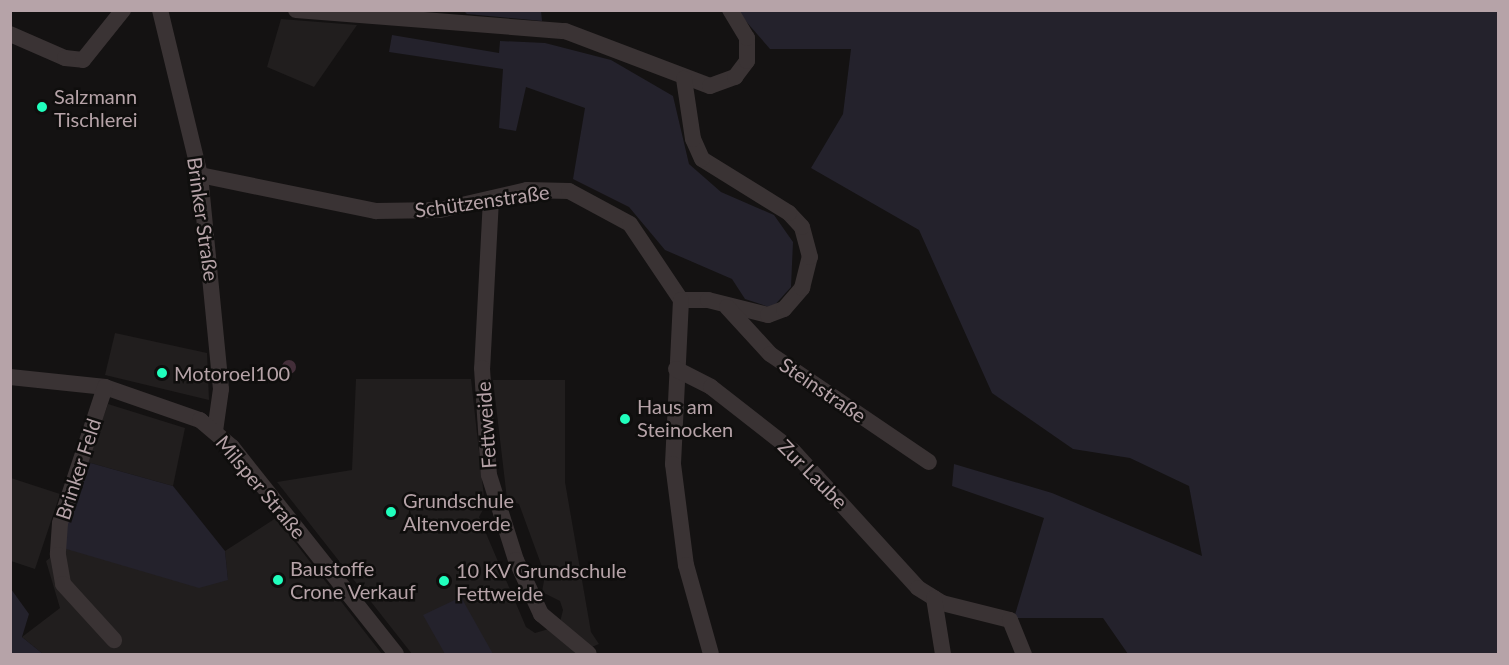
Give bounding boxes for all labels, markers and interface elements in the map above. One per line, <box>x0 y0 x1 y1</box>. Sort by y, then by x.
place label: Salzmann Tischlerei <box>54 84 137 131</box>
marker: Salzmann Tischlerei <box>35 100 49 114</box>
street label: Brinker Straße <box>182 155 224 283</box>
street label: Schützenstraße <box>413 180 551 222</box>
street label: Steinstraße <box>775 352 871 428</box>
place label: Motoroel100 <box>174 361 290 385</box>
marker: Motoroel100 <box>155 366 169 380</box>
street label: Fettweide <box>471 381 501 469</box>
place label: Haus am Steinocken <box>637 395 733 442</box>
marker: Haus am Steinocken <box>618 412 632 426</box>
street label: Brinker Feld <box>50 415 106 523</box>
street label: Milsper Straße <box>211 430 311 544</box>
street label: Zur Laube <box>773 434 853 514</box>
place label: Grundschule Altenvoerde <box>403 488 514 535</box>
marker: Grundschule Altenvoerde <box>384 505 398 519</box>
place label: Baustoffe Crone Verkauf <box>290 556 416 603</box>
place label: 10 KV Grundschule Fettweide <box>456 558 627 605</box>
marker: Baustoffe Crone Verkauf <box>271 573 285 587</box>
marker: 10 KV Grundschule Fettweide <box>437 574 451 588</box>

